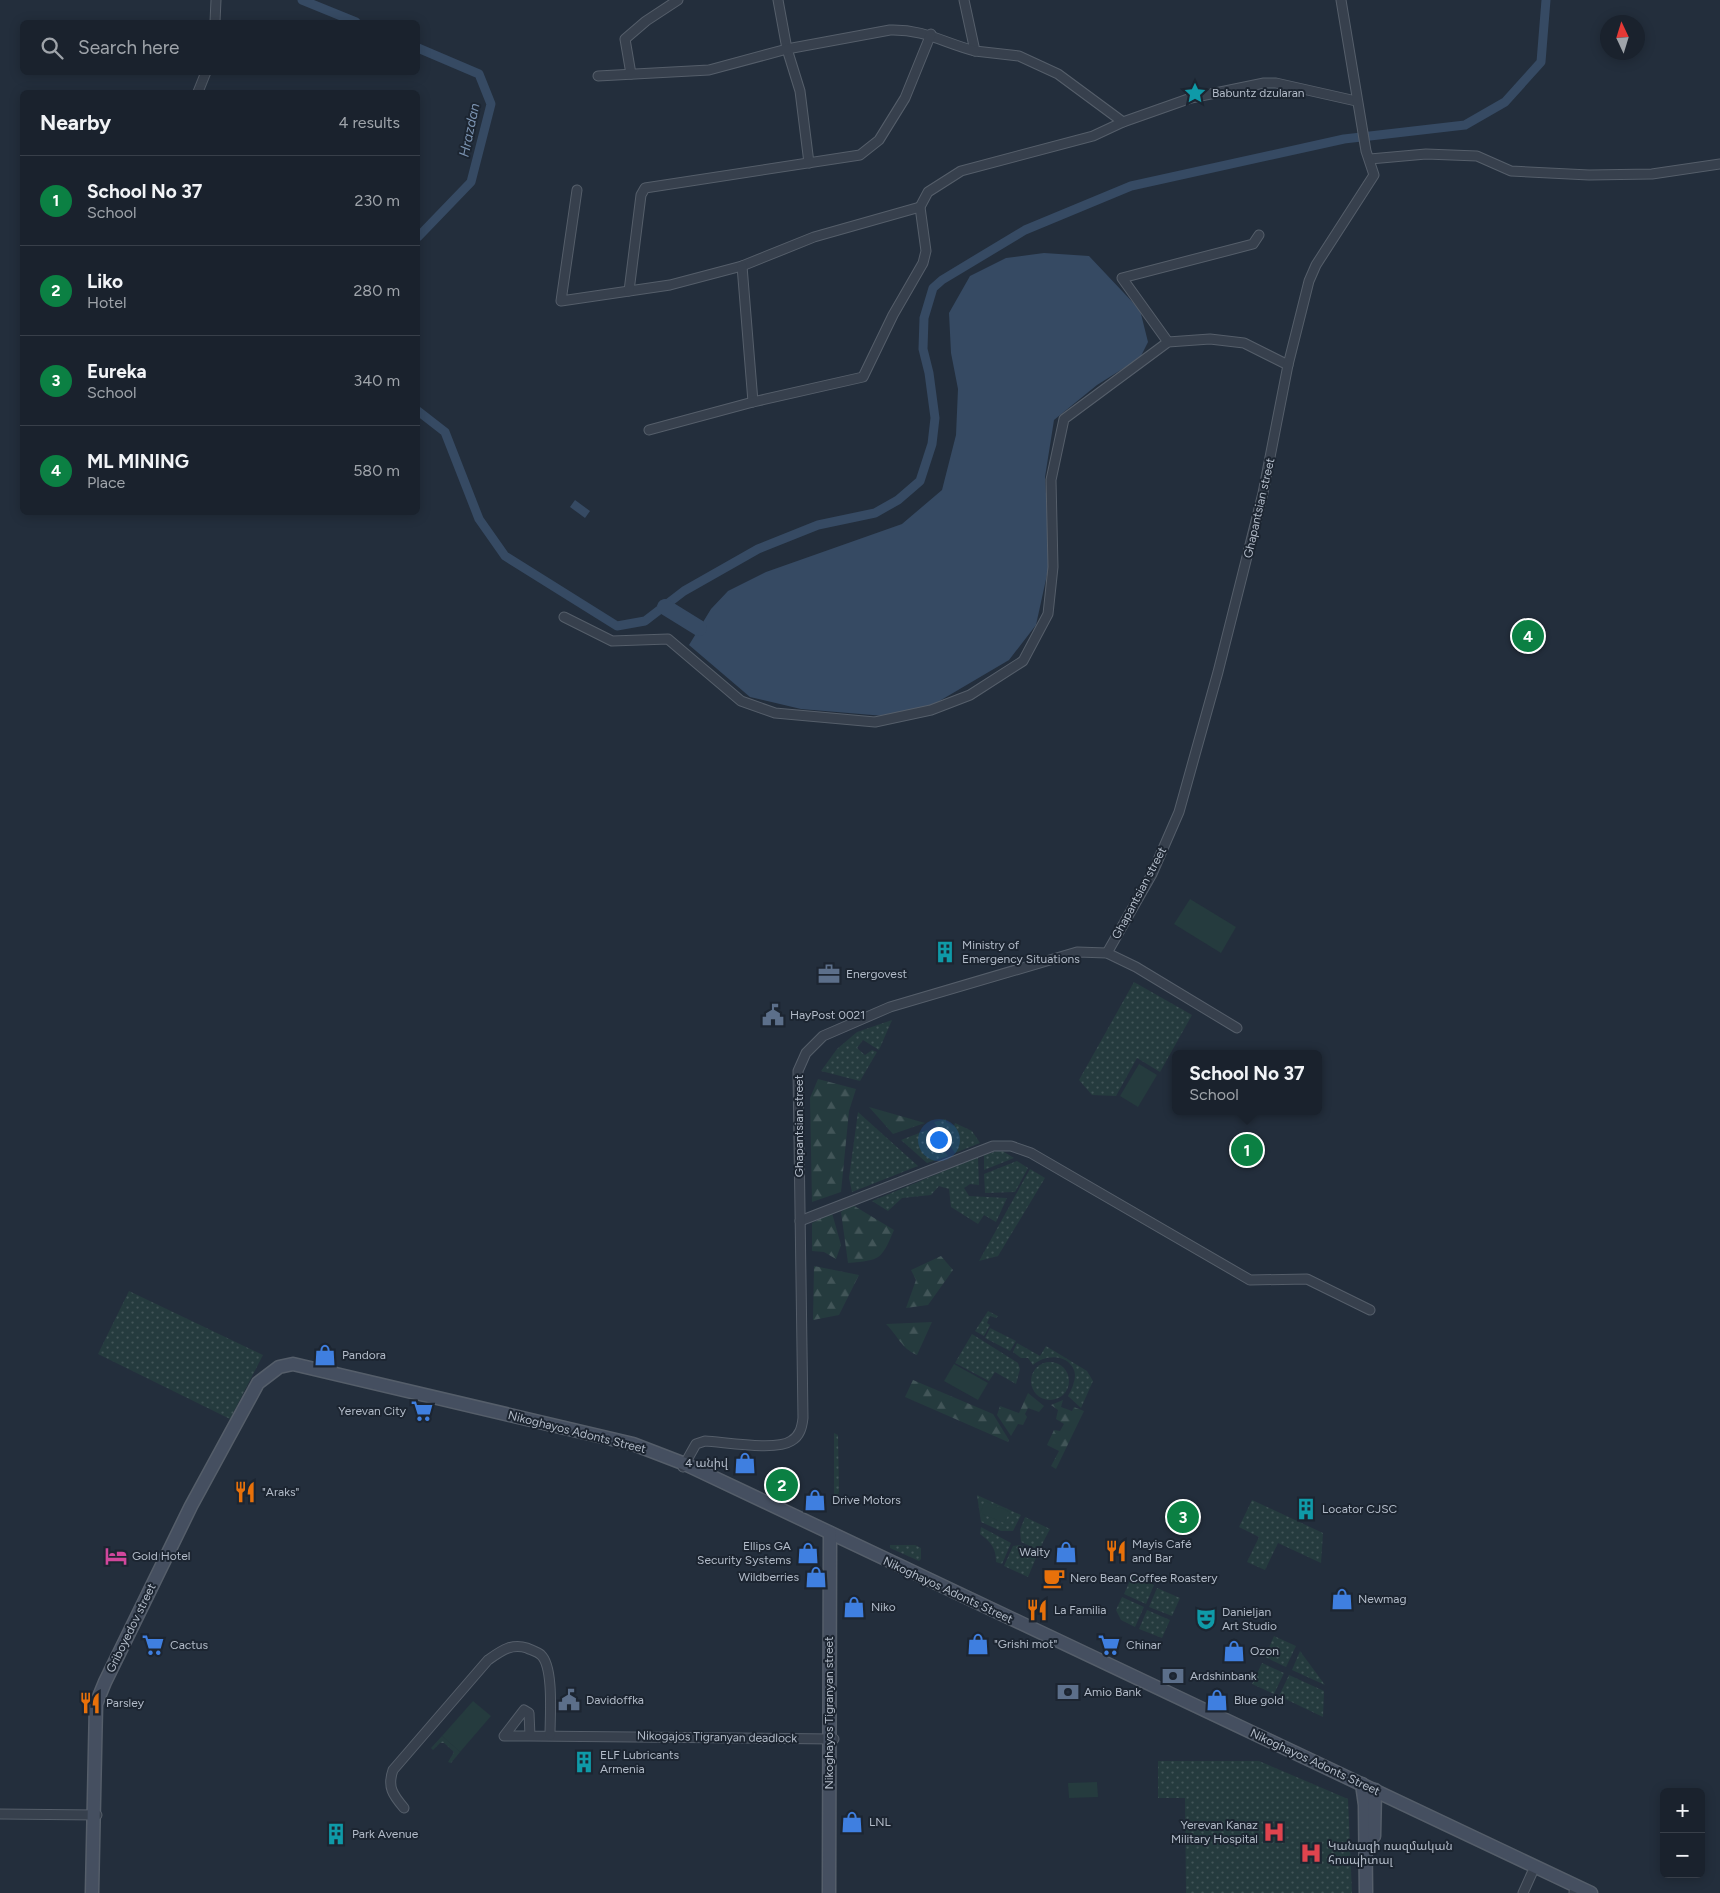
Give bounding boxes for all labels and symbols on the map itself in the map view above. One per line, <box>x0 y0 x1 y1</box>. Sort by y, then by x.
north arrow <box>1600 15 1645 60</box>
place icon: Babuntz dzularan <box>1182 80 1208 106</box>
place label: Babuntz dzularan <box>1212 86 1305 100</box>
water label: Hrazdan <box>455 101 484 159</box>
street label: Ghapantsian street <box>1241 456 1277 559</box>
pin: 4 <box>1512 617 1544 655</box>
street label: Ghapantsian street <box>1109 844 1169 941</box>
place label: Ministry of Emergency Situations <box>962 938 1080 966</box>
building icon: Ministry of Emergency Situations <box>932 939 958 965</box>
office icon: Energovest <box>816 961 842 987</box>
place label: Energovest <box>846 967 907 981</box>
public building icon: HayPost 0021 <box>760 1002 786 1028</box>
place label: HayPost 0021 <box>790 1008 865 1022</box>
street label: Ghapantsian street <box>792 1074 806 1177</box>
your location <box>926 1127 952 1153</box>
pin: 1 <box>1231 1131 1263 1169</box>
shop icon: Pandora <box>312 1342 338 1368</box>
place label: Pandora <box>342 1348 386 1362</box>
supermarket icon: Yerevan City <box>409 1398 435 1424</box>
place label: Yerevan City <box>338 1404 407 1418</box>
street label: Nikoghayos Adonts Street <box>507 1408 648 1456</box>
shop icon: 4 անիվ <box>732 1450 758 1476</box>
place label: 4 անիվ <box>685 1456 729 1470</box>
pin: 2 <box>766 1466 798 1504</box>
restaurant icon: "Araks" <box>232 1479 258 1505</box>
place label: "Araks" <box>262 1485 300 1499</box>
shop icon: Drive Motors <box>802 1487 828 1513</box>
place label: Drive Motors <box>832 1493 901 1507</box>
building icon: Locator CJSC <box>1293 1496 1319 1522</box>
pin: 3 <box>1167 1498 1199 1536</box>
place label: Locator CJSC <box>1322 1502 1397 1516</box>
place label: Mayis Café and Bar <box>1132 1537 1192 1565</box>
restaurant icon: Mayis Café and Bar <box>1103 1538 1129 1564</box>
place label: Ellips GA Security Systems <box>697 1539 791 1567</box>
shop icon: Walty <box>1053 1539 1079 1565</box>
shop icon: Ellips GA Security Systems <box>795 1540 821 1566</box>
hotel icon: Gold Hotel <box>103 1543 129 1569</box>
place label: Walty <box>1019 1545 1051 1559</box>
place label: Gold Hotel <box>132 1549 190 1563</box>
street label: Nikoghayos Adonts Street <box>881 1554 1015 1626</box>
shop icon: Wildberries <box>803 1564 829 1590</box>
cafe icon: Nero Bean Coffee Roastery <box>1041 1565 1067 1591</box>
place label: Wildberries <box>738 1570 799 1584</box>
place label: Nero Bean Coffee Roastery <box>1070 1571 1218 1585</box>
street label: Griboyedov street <box>103 1581 159 1675</box>
shop icon: Newmag <box>1329 1586 1355 1612</box>
place label: Newmag <box>1358 1592 1406 1606</box>
shop icon: Niko <box>841 1594 867 1620</box>
restaurant icon: La Familia <box>1024 1597 1050 1623</box>
place label: Niko <box>871 1600 896 1614</box>
place label: La Familia <box>1054 1603 1106 1617</box>
place label: Danieljan Art Studio <box>1222 1605 1277 1633</box>
theatre icon: Danieljan Art Studio <box>1193 1606 1219 1632</box>
shop icon: "Grishi mot" <box>965 1631 991 1657</box>
supermarket icon: Cactus <box>140 1632 166 1658</box>
supermarket icon: Chinar <box>1096 1632 1122 1658</box>
street label: Nikoghayos Tigranyan street <box>822 1636 836 1790</box>
place label: "Grishi mot" <box>994 1637 1058 1651</box>
place label: Cactus <box>170 1638 208 1652</box>
place label: Chinar <box>1126 1638 1161 1652</box>
shop icon: Ozon <box>1221 1638 1247 1664</box>
place label: Ozon <box>1250 1644 1279 1658</box>
bank icon: Ardshinbank <box>1160 1663 1186 1689</box>
place label: Ardshinbank <box>1190 1669 1257 1683</box>
bank icon: Amio Bank <box>1055 1679 1081 1705</box>
place label: Amio Bank <box>1084 1685 1141 1699</box>
public building icon: Davidoffka <box>556 1687 582 1713</box>
shop icon: Blue gold <box>1204 1687 1230 1713</box>
restaurant icon: Parsley <box>77 1690 103 1716</box>
place label: Davidoffka <box>586 1693 644 1707</box>
place label: Blue gold <box>1234 1693 1284 1707</box>
place label: Parsley <box>106 1696 145 1710</box>
street label: Nikoghayos Adonts Street <box>1248 1726 1383 1798</box>
street label: Nikogajos Tigranyan deadlock <box>637 1729 798 1745</box>
place label: ELF Lubricants Armenia <box>600 1748 679 1776</box>
building icon: ELF Lubricants Armenia <box>571 1749 597 1775</box>
shop icon: LNL <box>839 1809 865 1835</box>
place label: LNL <box>869 1815 892 1829</box>
place label: Yerevan Kanaz Military Hospital <box>1171 1818 1258 1846</box>
hospital icon: Yerevan Kanaz Military Hospital <box>1261 1819 1287 1845</box>
building icon: Park Avenue <box>323 1821 349 1847</box>
place label: Park Avenue <box>352 1827 419 1841</box>
place label: Կանազի ռազմական հոսպիտալ <box>1328 1839 1453 1867</box>
hospital icon: Կանազի ռազմական հոսպիտալ <box>1298 1840 1324 1866</box>

